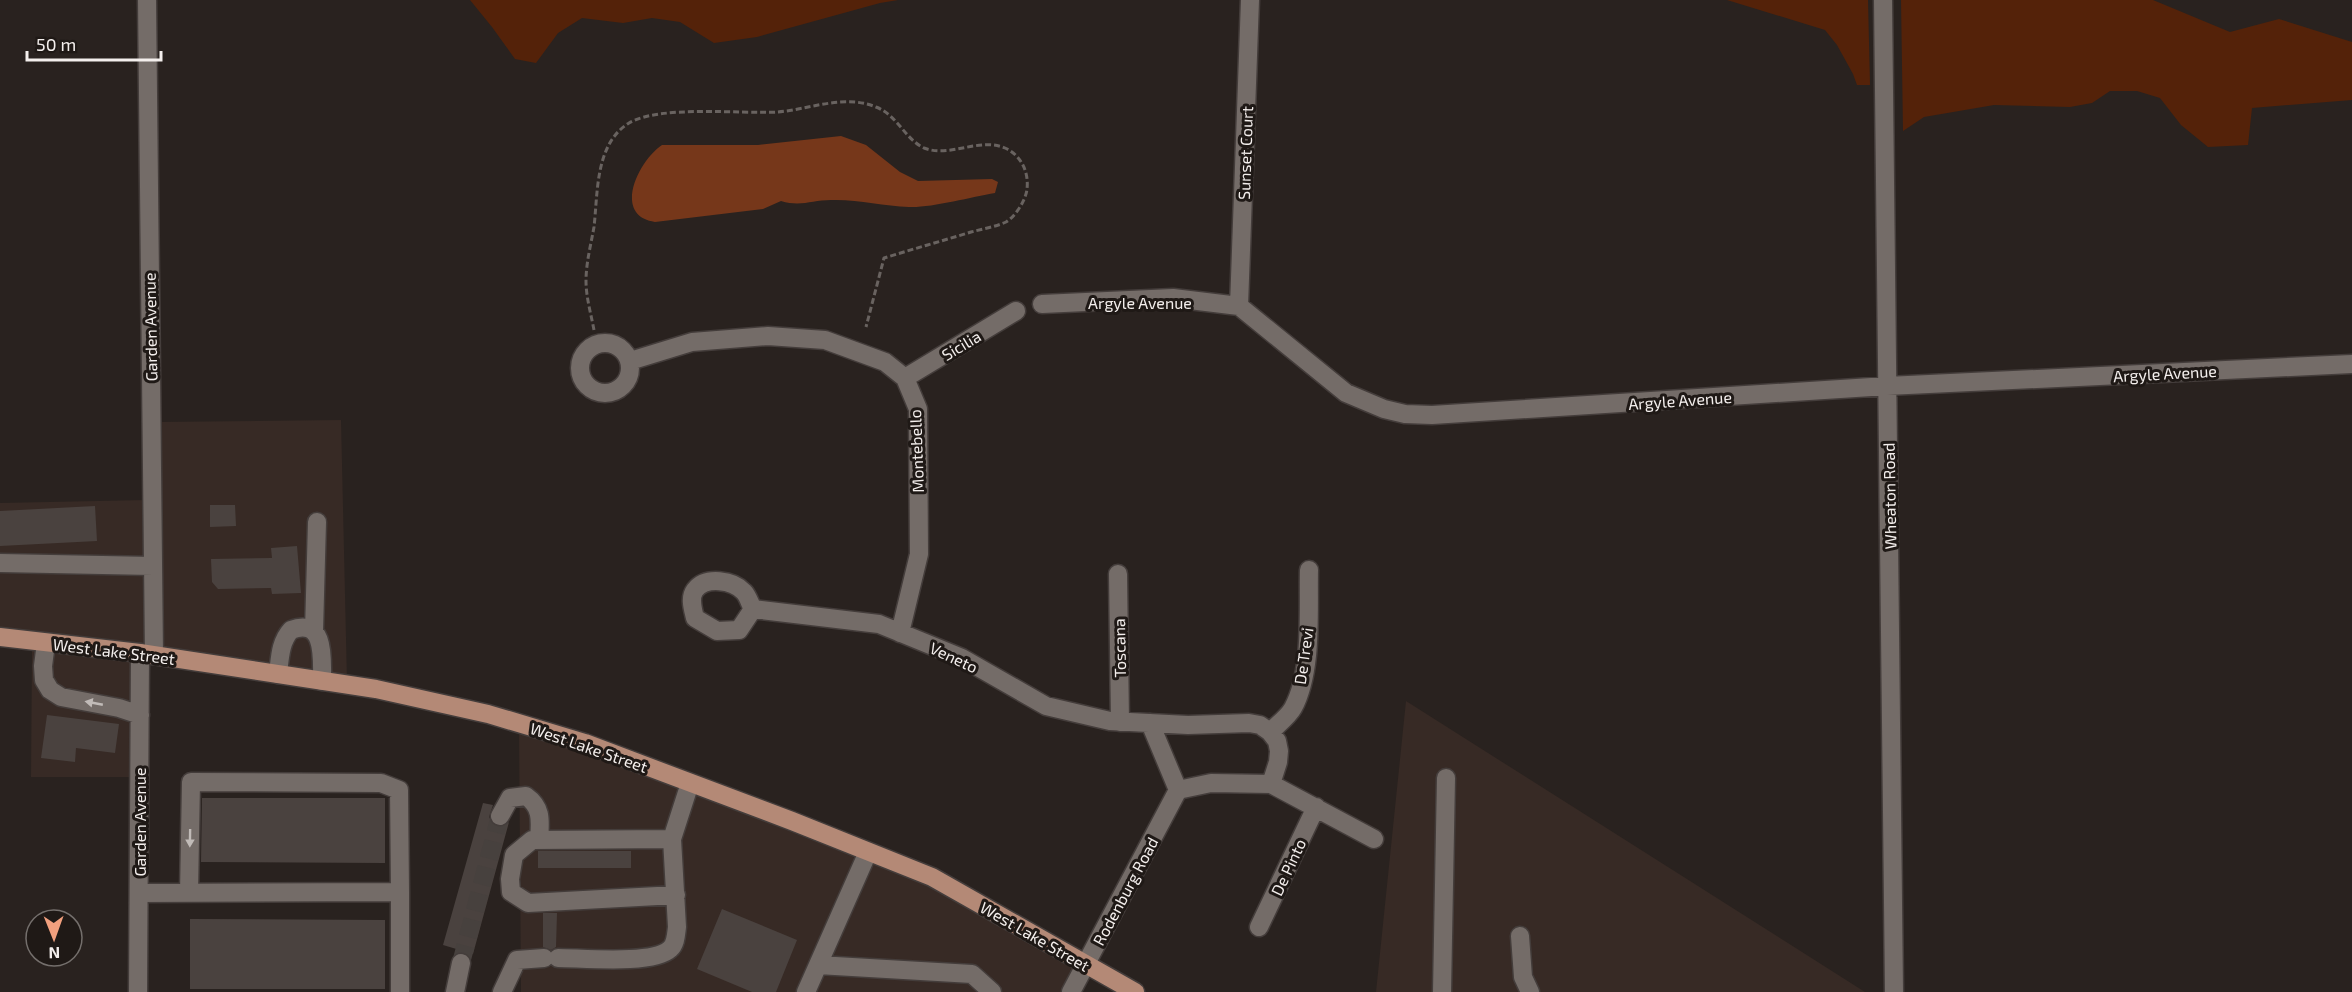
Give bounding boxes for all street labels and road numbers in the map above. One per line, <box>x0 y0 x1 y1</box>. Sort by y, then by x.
street label: Sunset Court <box>1234 106 1256 200</box>
street label: Garden Avenue <box>140 272 160 382</box>
street label: Argyle Avenue <box>1088 293 1192 312</box>
street label: Sicilia <box>938 326 984 364</box>
street label: Argyle Avenue <box>2113 361 2217 385</box>
street label: Argyle Avenue <box>1628 387 1732 413</box>
street label: Montebello <box>905 409 927 493</box>
street label: Wheaton Road <box>1879 442 1899 550</box>
street label: Toscana <box>1109 618 1129 678</box>
street label: De Trevi <box>1290 626 1316 686</box>
street label: West Lake Street <box>52 634 176 668</box>
street label: Veneto <box>927 638 981 676</box>
street label: West Lake Street <box>528 718 650 776</box>
street label: Garden Avenue <box>130 768 149 876</box>
street label: Rodenburg Road <box>1088 834 1162 948</box>
street label: De Pinto <box>1267 835 1309 899</box>
street label: West Lake Street <box>977 897 1093 975</box>

